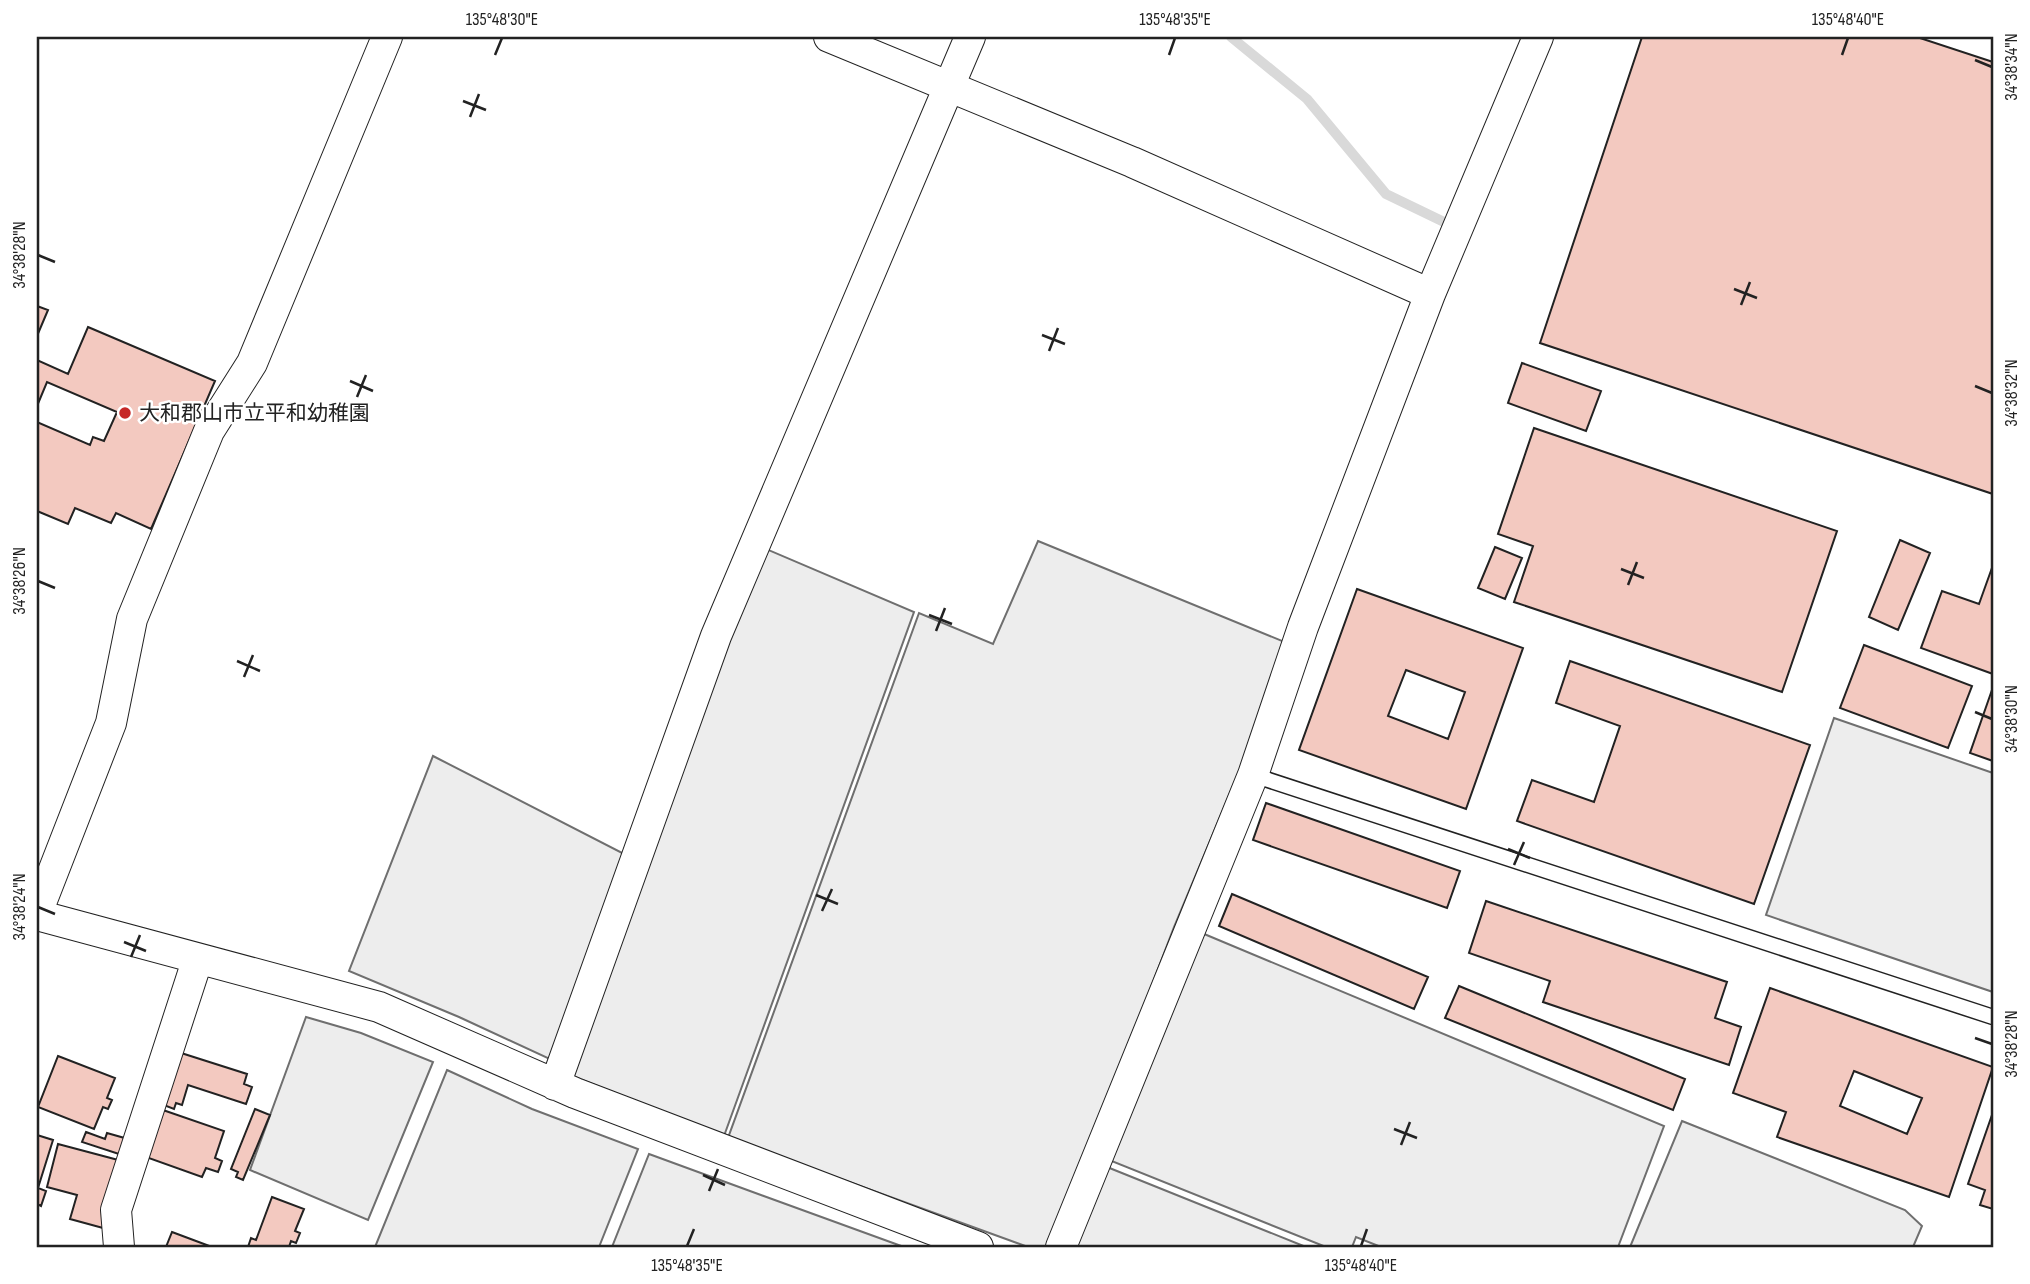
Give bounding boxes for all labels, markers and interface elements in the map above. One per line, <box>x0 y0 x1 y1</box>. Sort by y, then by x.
text: 135°48'30"E <box>466 9 538 30</box>
text: 135°48'35"E <box>1139 9 1211 30</box>
text: 135°48'40"E <box>1812 9 1884 30</box>
text: 34°38'34"N <box>2001 33 2022 101</box>
text: 34°38'28"N <box>9 221 30 289</box>
text: 34°38'32"N <box>2001 359 2022 427</box>
place label: 大和郡山市立平和幼稚園 <box>139 401 370 426</box>
marker: 大和郡山市立平和幼稚園 <box>117 405 133 421</box>
text: 34°38'26"N <box>9 547 30 615</box>
text: 34°38'30"N <box>2001 685 2022 753</box>
text: 34°38'24"N <box>9 873 30 941</box>
text: 34°38'28"N <box>2001 1010 2022 1078</box>
text: 135°48'35"E <box>651 1255 723 1276</box>
text: 135°48'40"E <box>1325 1255 1397 1276</box>

